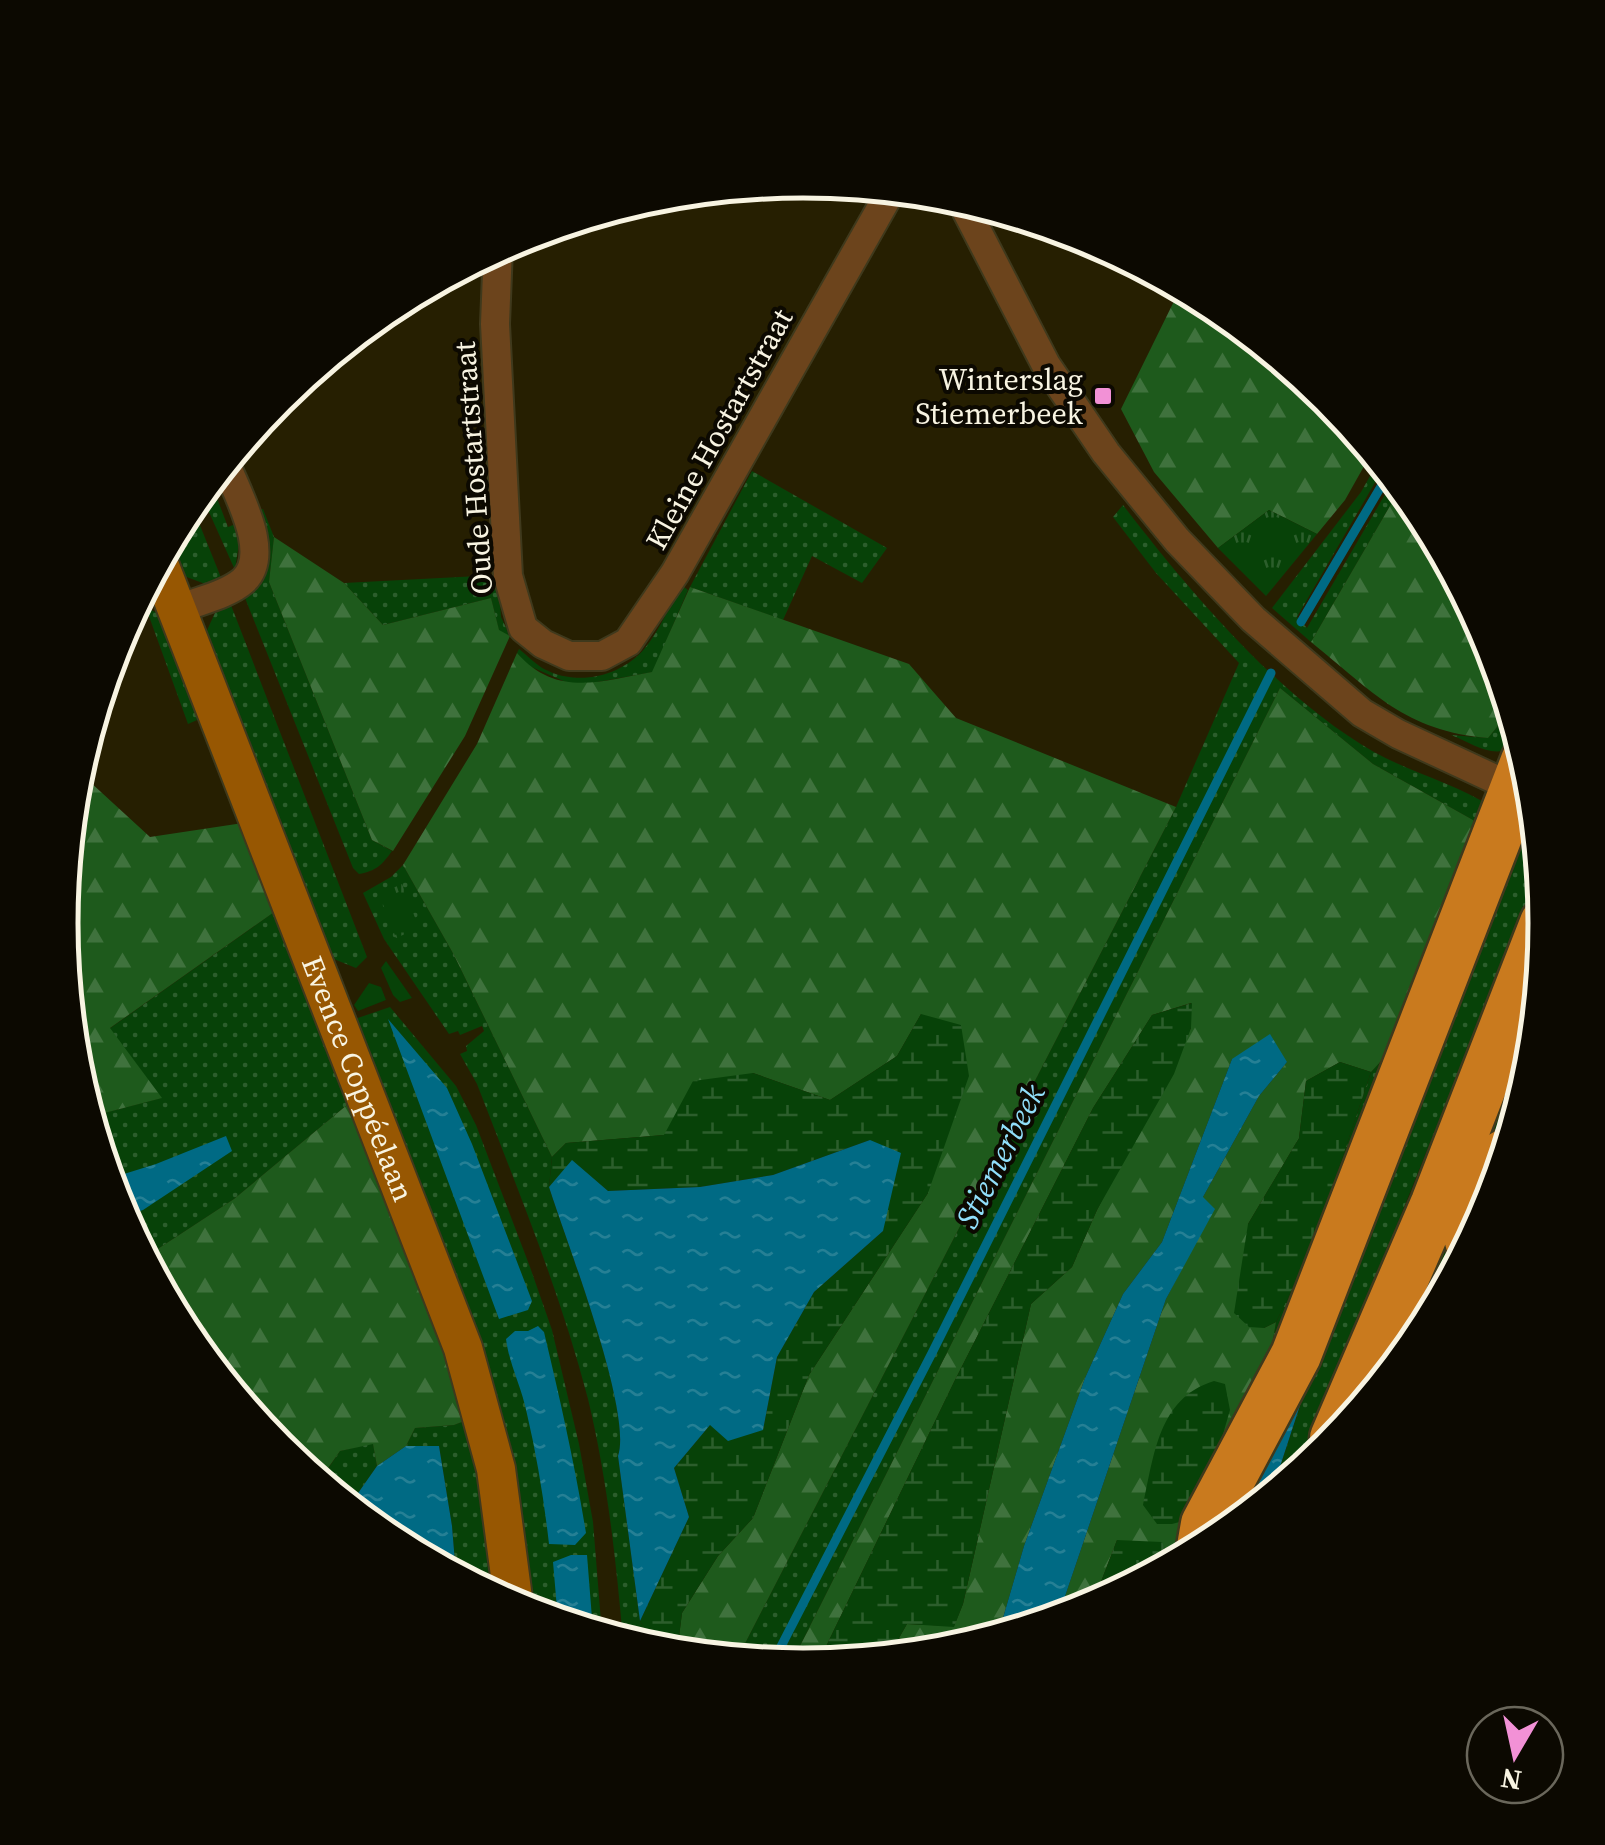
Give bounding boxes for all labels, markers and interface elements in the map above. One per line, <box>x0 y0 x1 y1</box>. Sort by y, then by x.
street label: Kleine Hostartstraat <box>636 301 802 557</box>
street label: Oude Hostartstraat <box>444 340 502 596</box>
place label: Winterslag Stiemerbeek <box>915 359 1084 434</box>
marker: Winterslag Stiemerbeek <box>1092 385 1114 407</box>
street label: Evence Coppéelaan <box>292 950 425 1207</box>
water label: Stiemerbeek <box>945 1075 1056 1236</box>
north arrow <box>1465 1705 1565 1805</box>
text: N <box>1498 1759 1524 1800</box>

